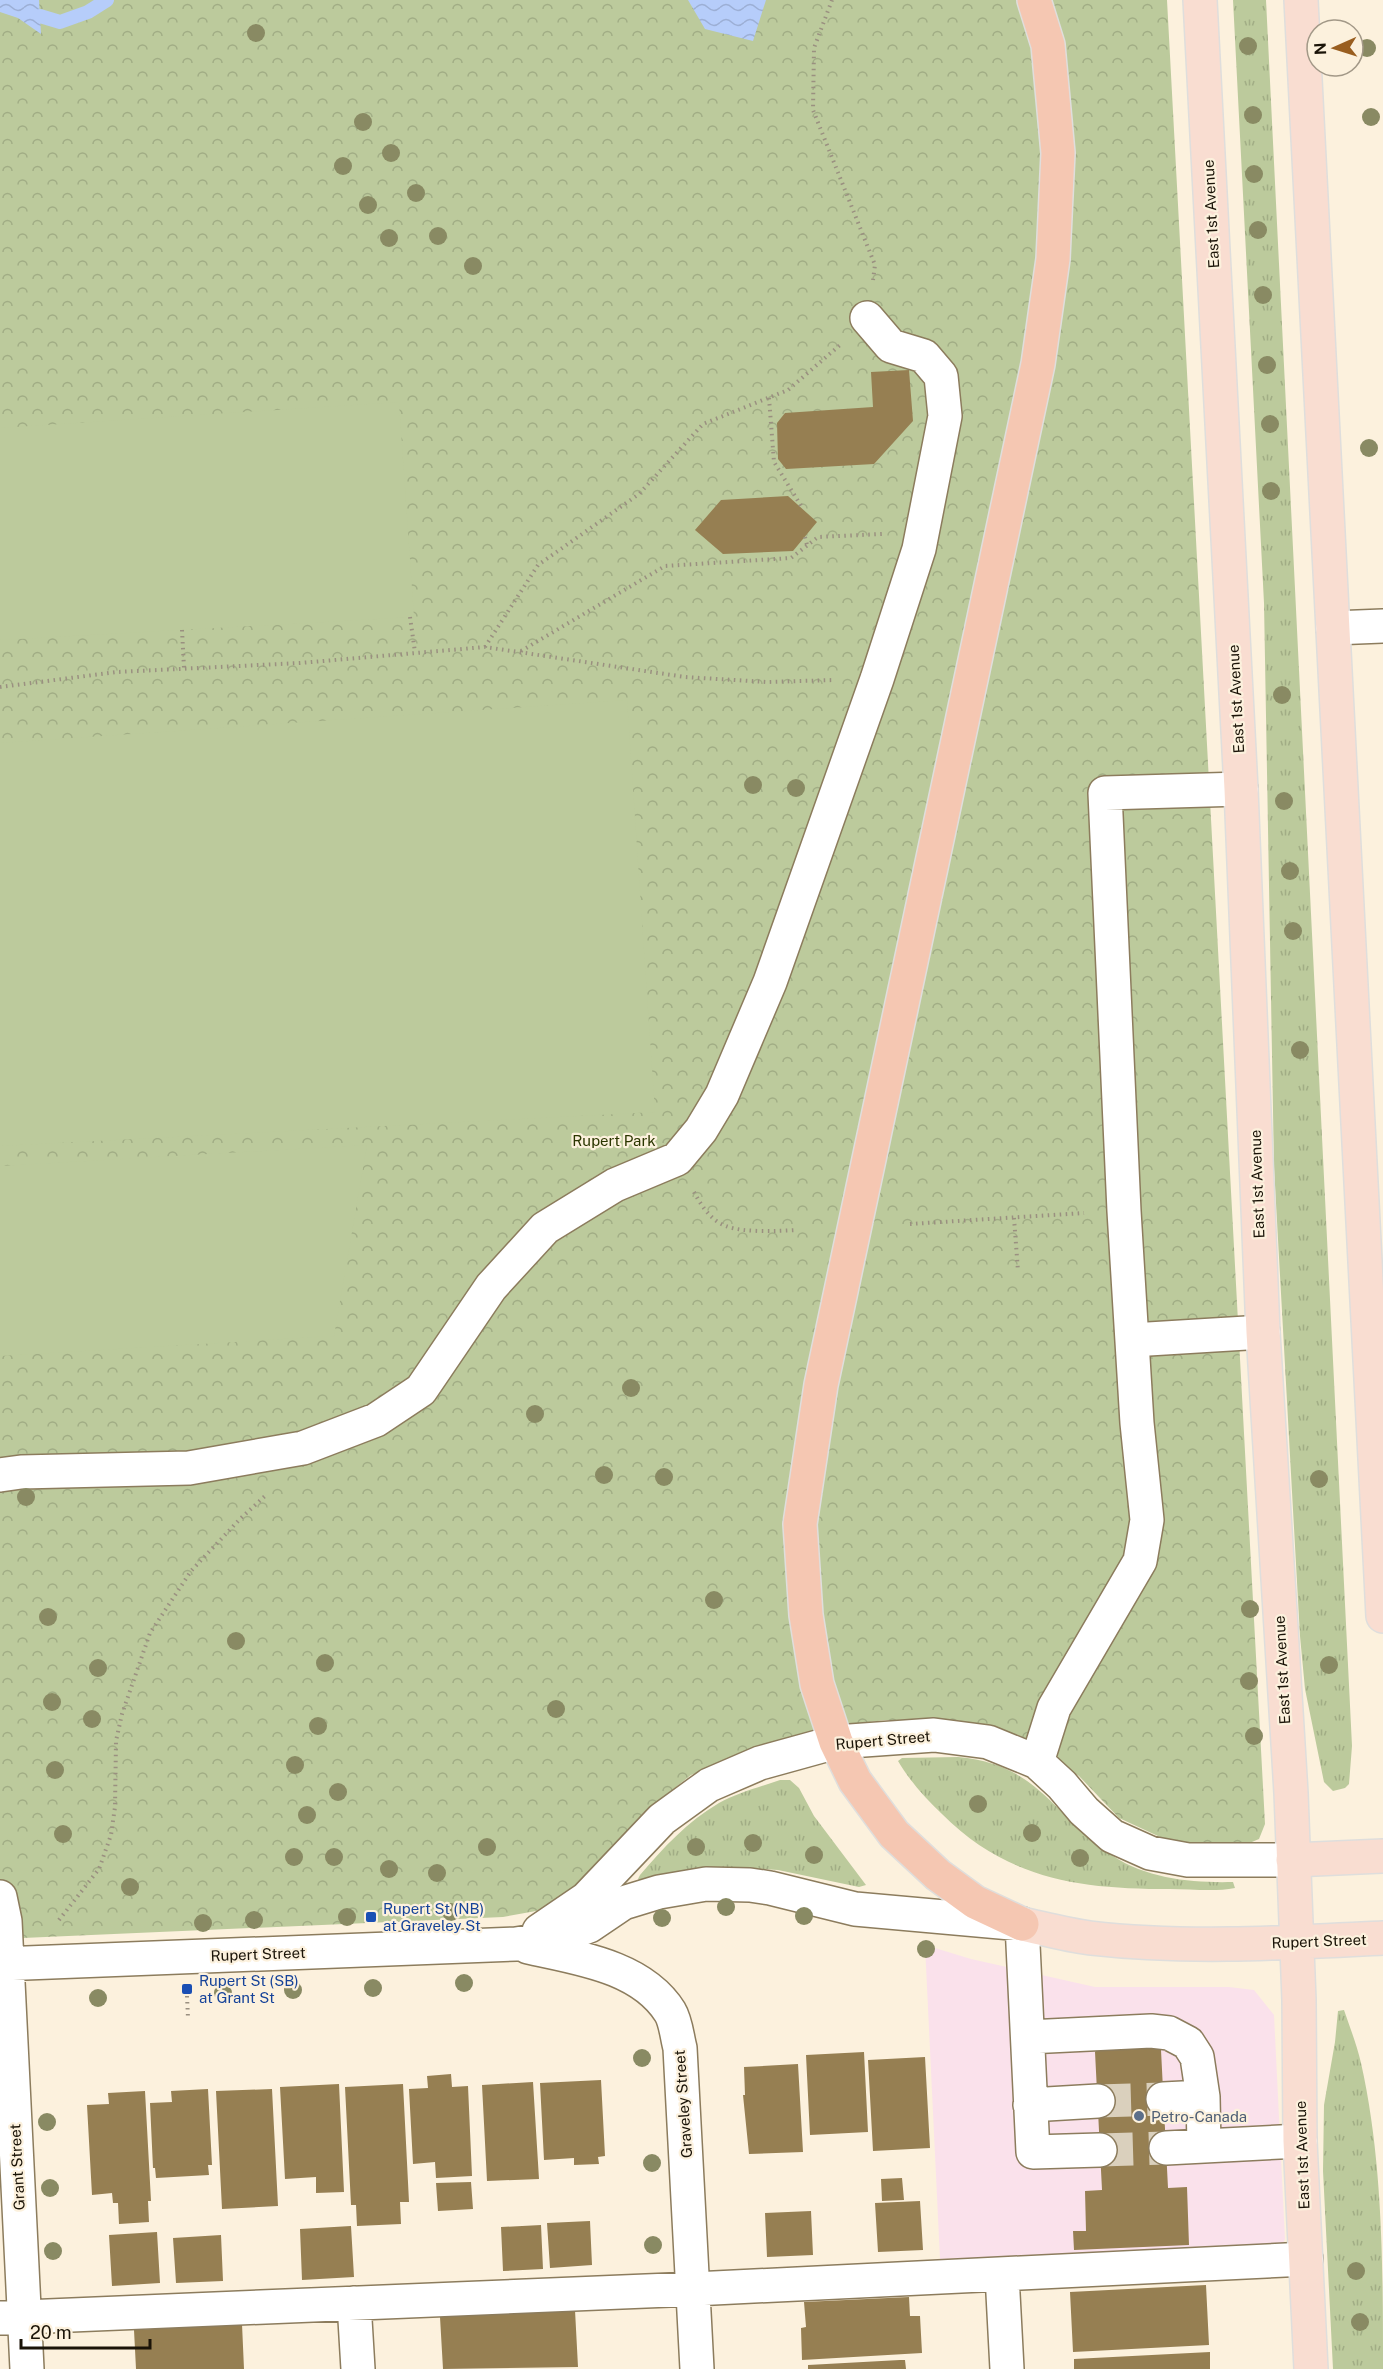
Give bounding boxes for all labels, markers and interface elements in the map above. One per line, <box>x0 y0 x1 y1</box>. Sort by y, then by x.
north arrow <box>1305 18 1365 78</box>
text: N <box>1311 42 1330 56</box>
street label: East 1st Avenue <box>1200 159 1222 269</box>
street label: East 1st Avenue <box>1225 644 1247 754</box>
street label: East 1st Avenue <box>1247 1129 1267 1239</box>
park label: Rupert Park <box>572 1132 656 1149</box>
street label: East 1st Avenue <box>1271 1615 1293 1725</box>
street label: Rupert Street <box>835 1727 931 1753</box>
place label: Rupert St (NB) at Graveley St <box>383 1900 484 1934</box>
marker: Rupert St (NB) at Graveley St <box>364 1910 378 1924</box>
street label: Rupert Street <box>1271 1931 1367 1951</box>
street label: Rupert Street <box>210 1944 306 1964</box>
place label: Rupert St (SB) at Grant St <box>199 1972 299 2006</box>
marker: Rupert St (SB) at Grant St <box>180 1982 194 1996</box>
street label: Graveley Street <box>671 2049 695 2159</box>
street label: East 1st Avenue <box>1292 2100 1312 2210</box>
place label: Petro-Canada <box>1151 2108 1247 2125</box>
marker: Petro-Canada <box>1132 2109 1146 2123</box>
street label: Grant Street <box>6 2123 28 2211</box>
scale bar <box>21 2312 150 2350</box>
text: 20 m <box>30 2322 72 2343</box>

